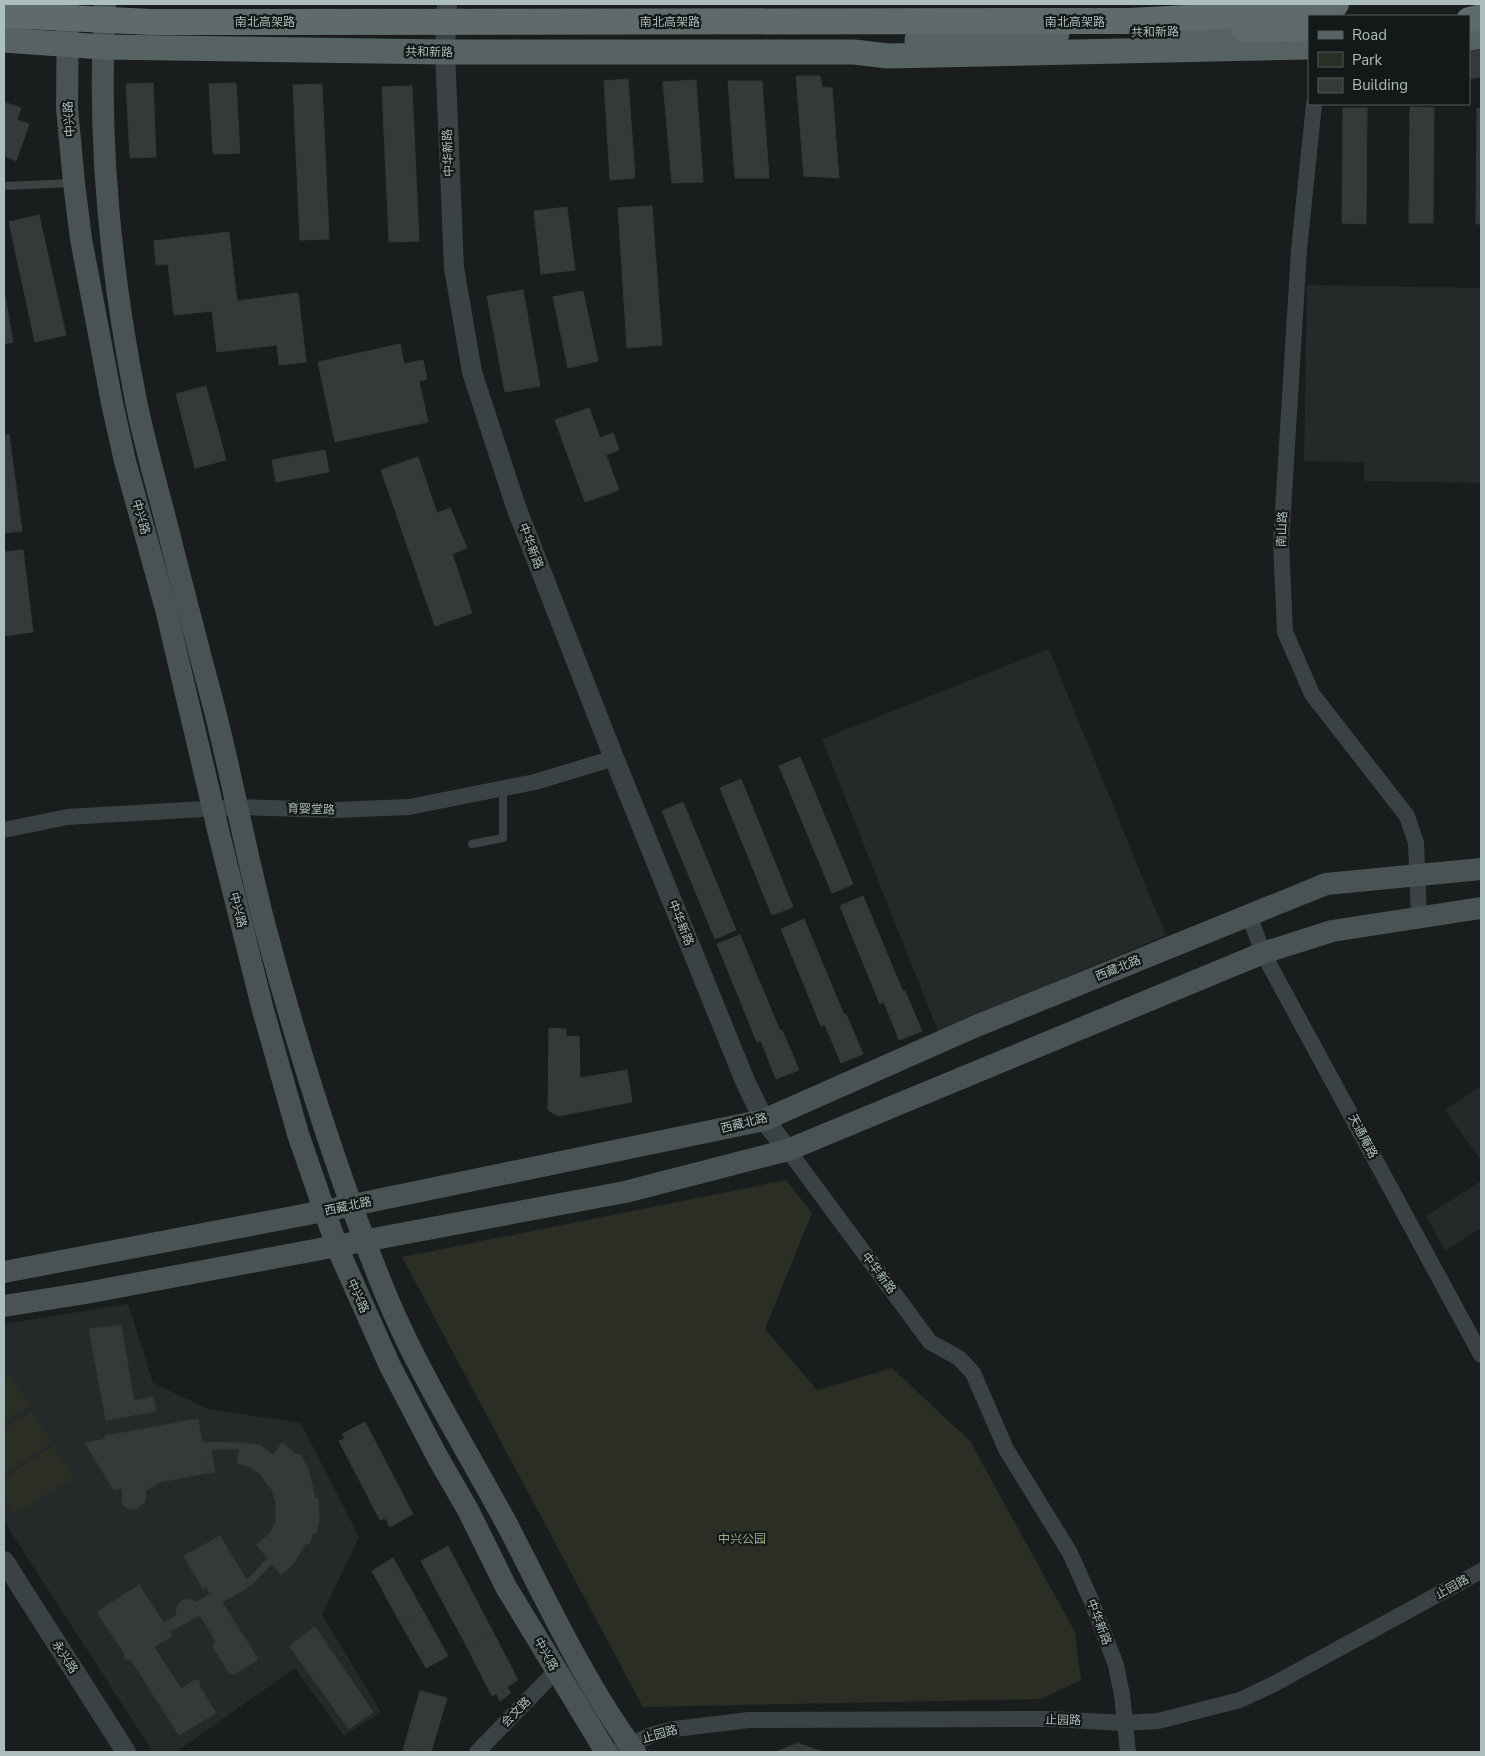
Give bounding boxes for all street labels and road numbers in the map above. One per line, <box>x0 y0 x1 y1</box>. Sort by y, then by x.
street label: 南北高架路 <box>235 14 295 30</box>
street label: 南北高架路 <box>640 14 700 30</box>
street label: 南北高架路 <box>1045 14 1105 30</box>
street label: 共和新路 <box>1131 24 1179 40</box>
street label: 共和新路 <box>405 44 453 60</box>
street label: 中兴路 <box>60 100 78 138</box>
street label: 中华新路 <box>439 129 457 177</box>
street label: 中兴路 <box>128 497 154 537</box>
street label: 南山路 <box>1273 511 1291 547</box>
street label: 中华新路 <box>515 521 547 571</box>
street label: 育婴堂路 <box>287 800 335 818</box>
street label: 中兴路 <box>226 891 250 929</box>
street label: 中华新路 <box>665 898 697 948</box>
street label: 西藏北路 <box>1093 952 1143 984</box>
street label: 西藏北路 <box>719 1109 769 1137</box>
street label: 天通庵路 <box>1345 1111 1381 1161</box>
street label: 西藏北路 <box>323 1193 373 1219</box>
street label: 中华新路 <box>858 1249 900 1297</box>
street label: 中兴路 <box>343 1276 373 1316</box>
street label: 止园路 <box>1432 1571 1472 1603</box>
street label: 中华新路 <box>1083 1597 1115 1647</box>
street label: 中兴路 <box>530 1634 562 1674</box>
street label: 永兴路 <box>48 1638 82 1676</box>
street label: 会文路 <box>498 1693 534 1731</box>
street label: 止园路 <box>1045 1712 1081 1728</box>
street label: 止园路 <box>640 1721 680 1747</box>

